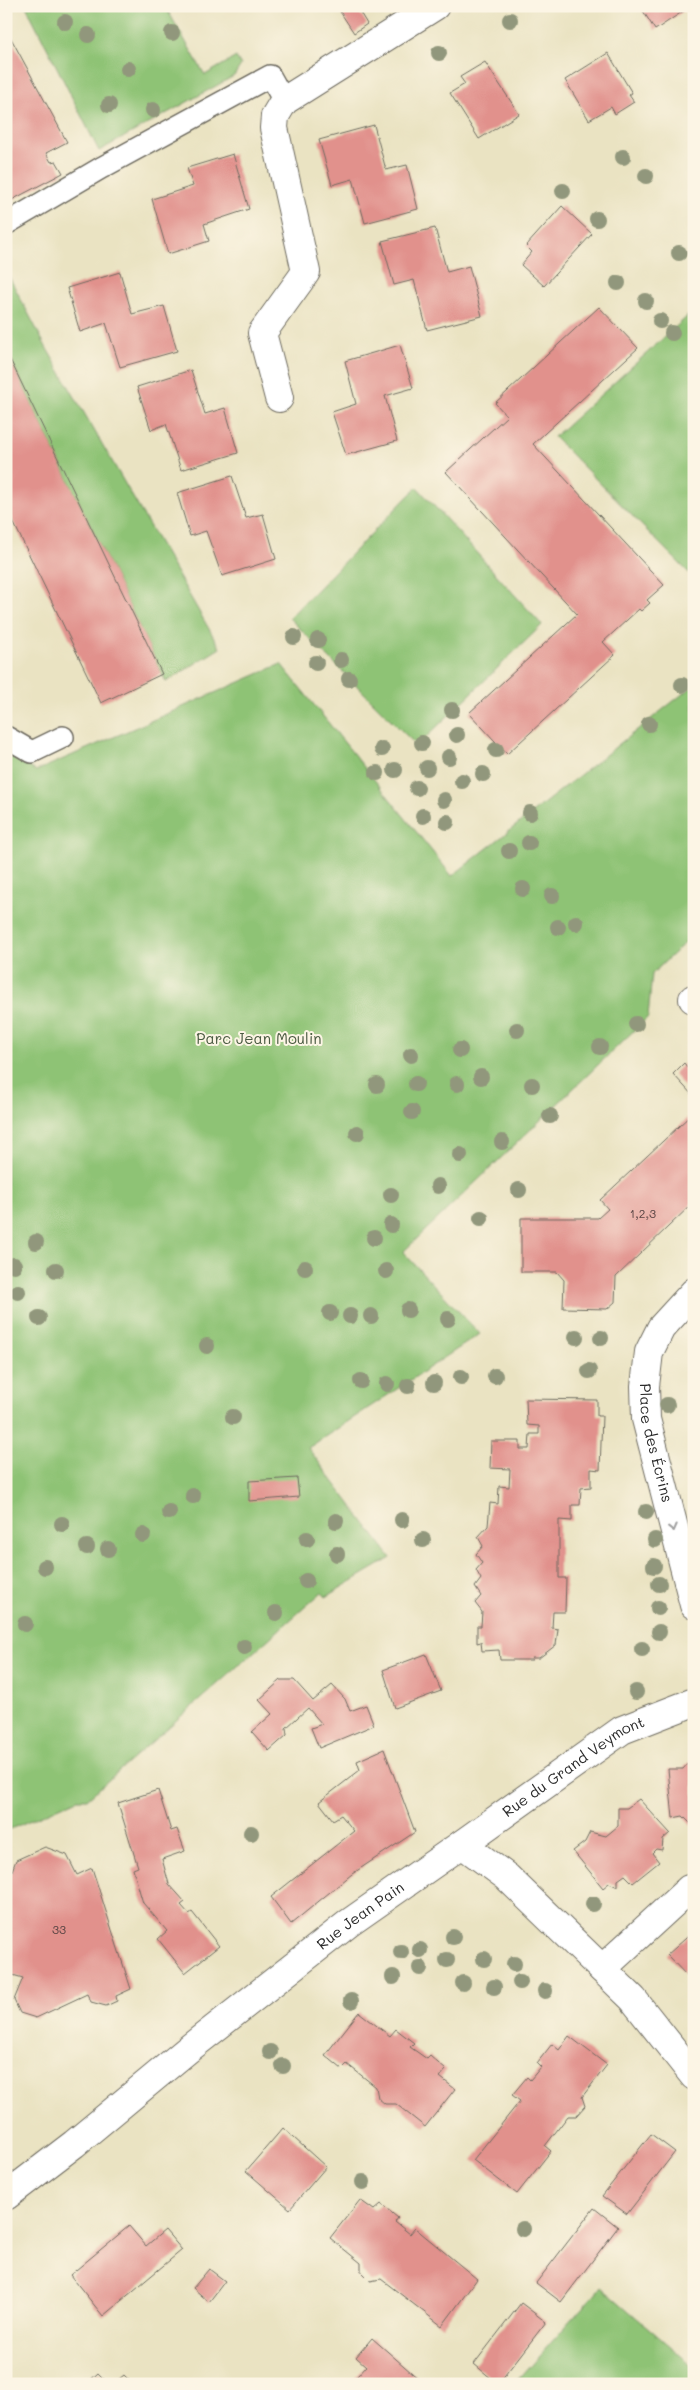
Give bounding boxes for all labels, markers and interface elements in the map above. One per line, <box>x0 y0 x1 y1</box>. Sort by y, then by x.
park label: Parc Jean Moulin <box>196 1028 322 1048</box>
house number: 1,2,3 <box>630 1205 656 1221</box>
street label: Place des Écrins <box>636 1383 678 1504</box>
one-way arrow <box>668 1523 678 1531</box>
street label: Rue du Grand Veymont <box>498 1711 647 1821</box>
street label: Rue Jean Pain <box>312 1877 408 1954</box>
house number: 33 <box>52 1921 66 1937</box>

